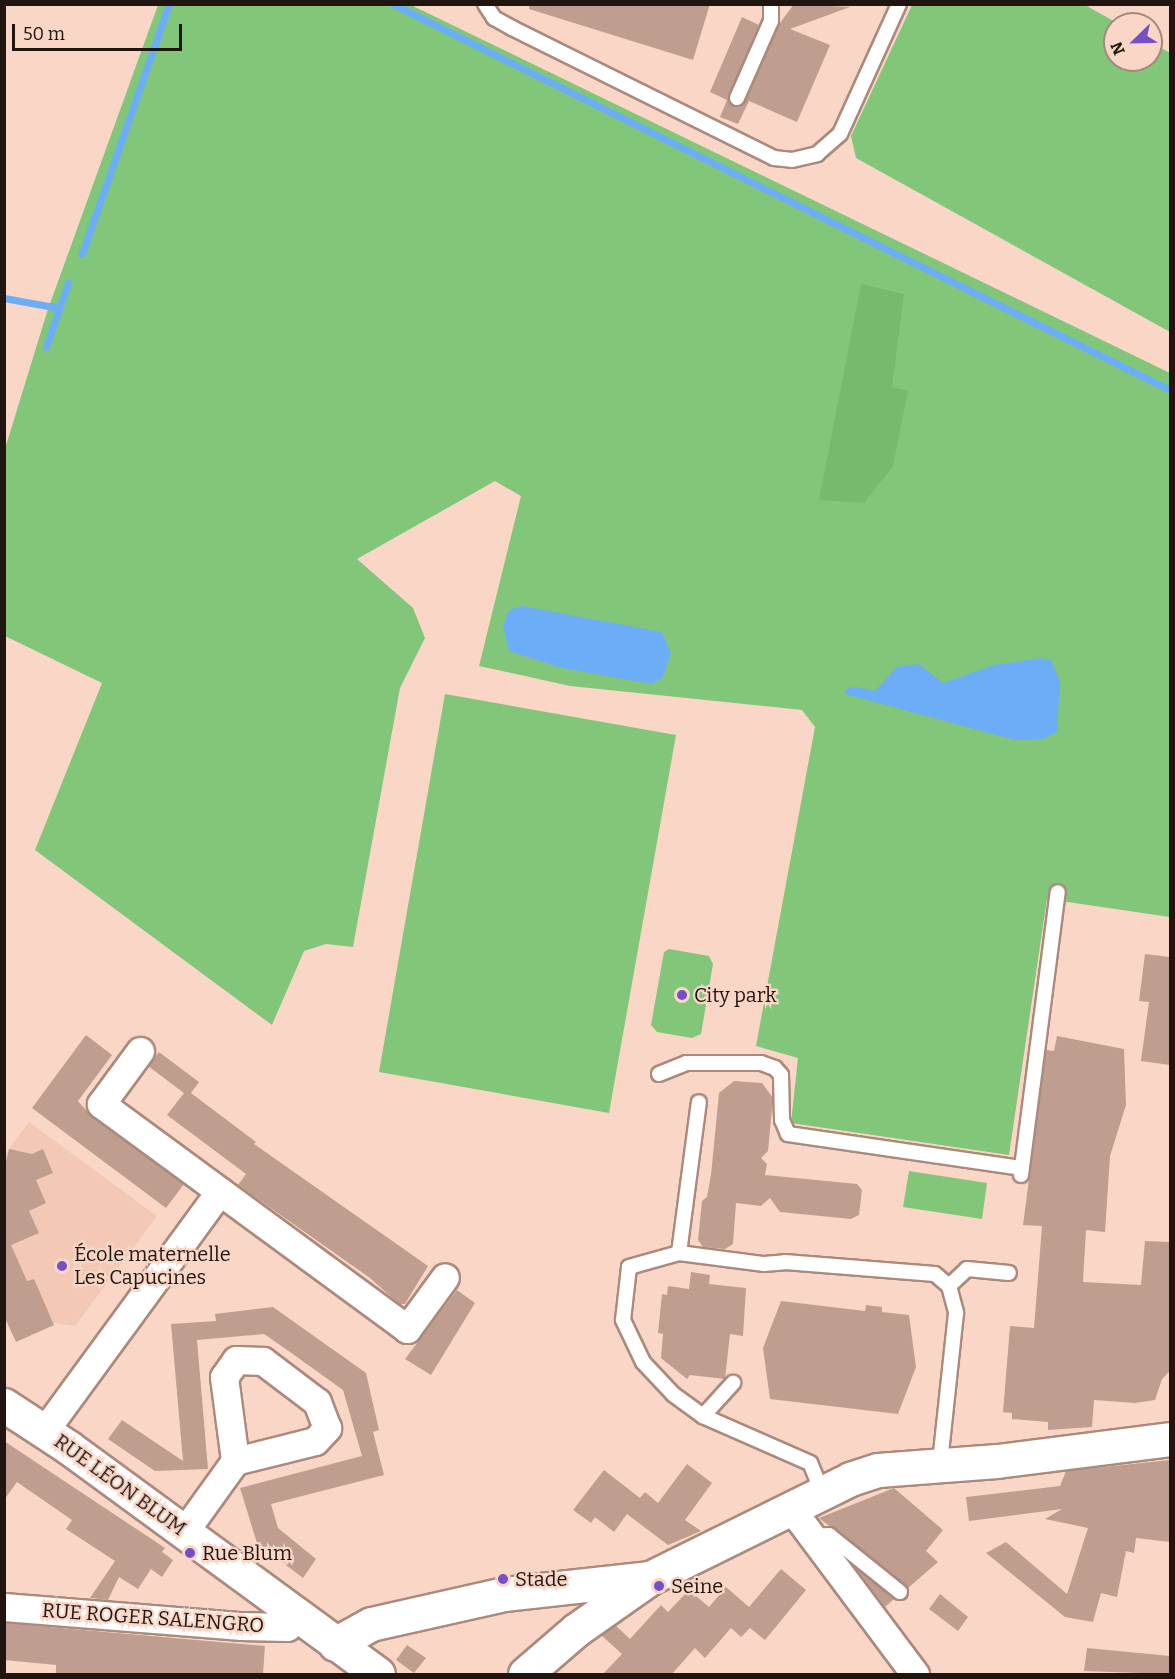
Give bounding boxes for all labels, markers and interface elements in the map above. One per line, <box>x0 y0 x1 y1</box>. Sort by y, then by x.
scale bar <box>15 12 184 50</box>
north arrow <box>1103 12 1163 72</box>
text: 50 m <box>23 23 65 45</box>
text: N <box>1107 39 1129 58</box>
place label: City park <box>694 983 777 1007</box>
marker: City park <box>675 988 689 1002</box>
place label: École maternelle Les Capucines <box>74 1242 231 1289</box>
marker: École maternelle Les Capucines <box>55 1259 69 1273</box>
street label: RUE LÉON BLUM <box>49 1429 191 1541</box>
place label: Rue Blum <box>202 1541 292 1565</box>
marker: Rue Blum <box>183 1546 197 1560</box>
place label: Stade <box>515 1567 568 1591</box>
marker: Stade <box>496 1572 510 1586</box>
place label: Seine <box>671 1574 723 1598</box>
marker: Seine <box>652 1579 666 1593</box>
street label: RUE ROGER SALENGRO <box>41 1598 265 1638</box>

